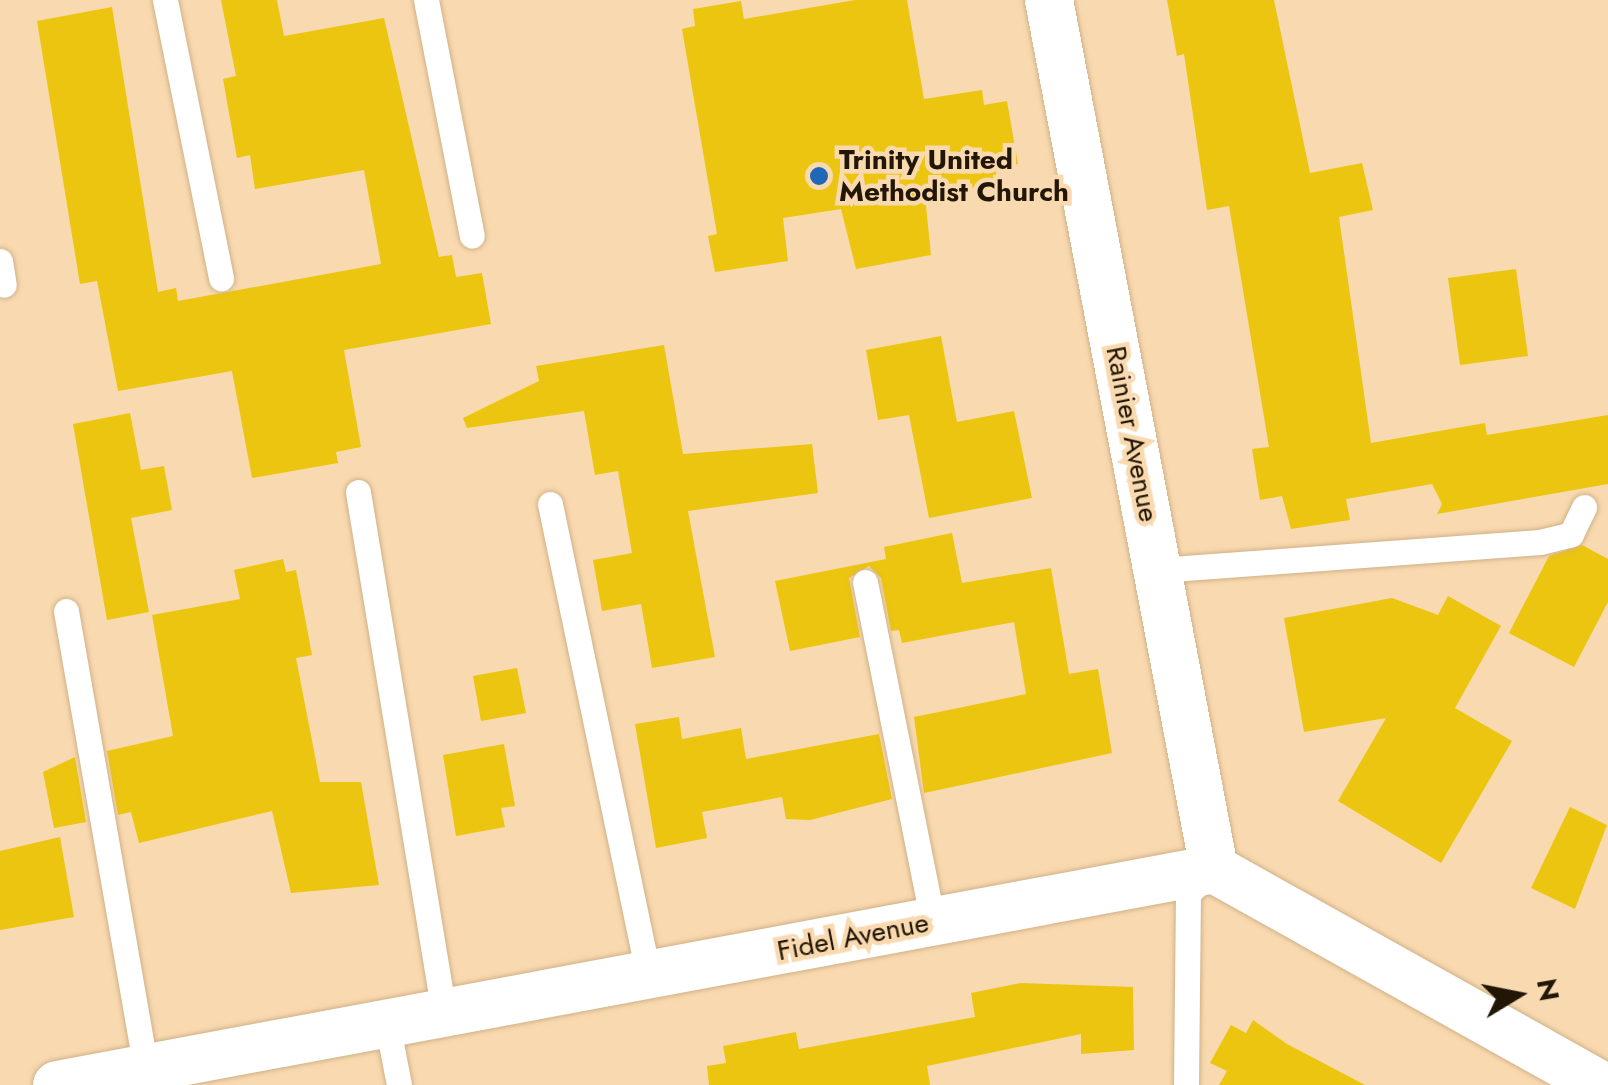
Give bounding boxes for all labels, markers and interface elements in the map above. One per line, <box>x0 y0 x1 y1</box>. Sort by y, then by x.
place label: Trinity United Methodist Church <box>839 143 1069 209</box>
marker: Trinity United Methodist Church <box>808 165 830 187</box>
street label: Rainier Avenue <box>1099 343 1165 525</box>
street label: Fidel Avenue <box>774 906 932 968</box>
north arrow <box>1468 945 1568 1045</box>
text: N <box>1526 975 1570 1004</box>

